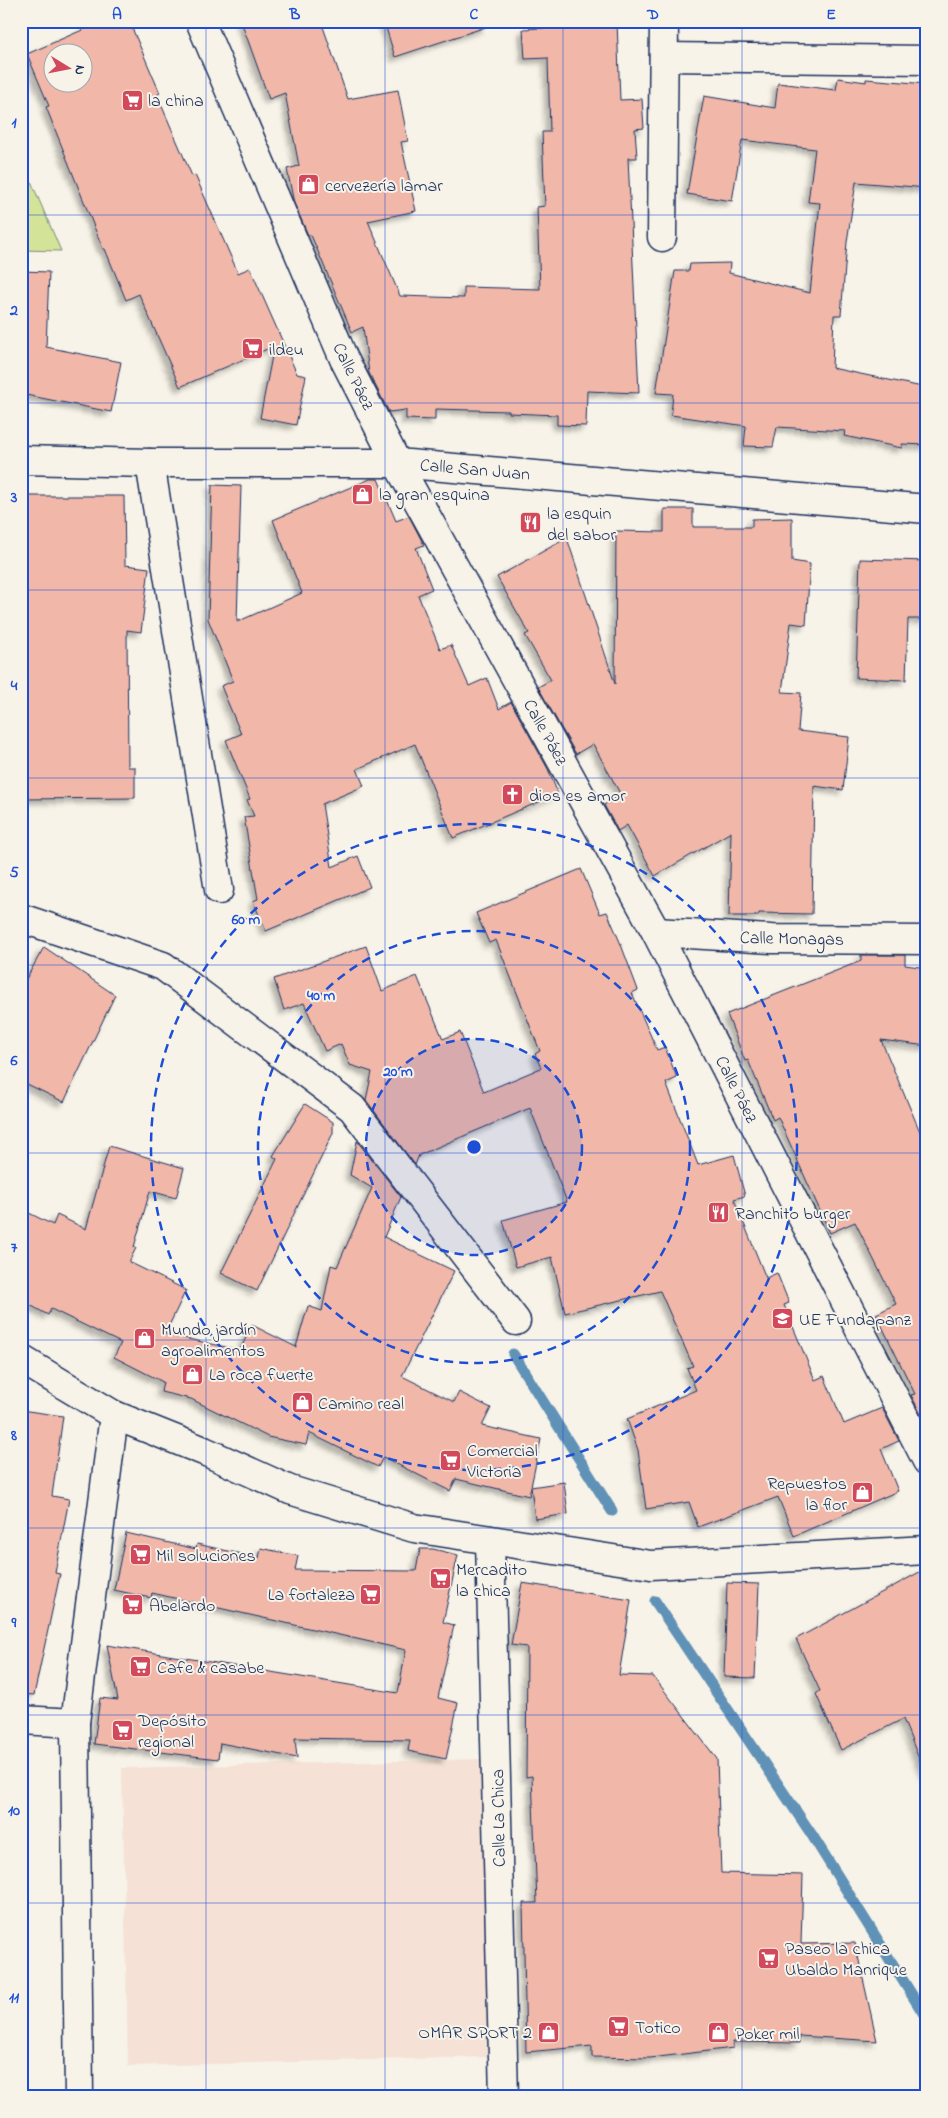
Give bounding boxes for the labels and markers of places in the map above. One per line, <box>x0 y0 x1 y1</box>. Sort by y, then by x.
supermarket icon: la china <box>120 88 144 112</box>
place label: la china <box>148 89 204 115</box>
shop icon: cervezería lamar <box>297 173 321 197</box>
place label: cervezería lamar <box>325 174 443 200</box>
supermarket icon: ildeu <box>241 337 265 361</box>
place label: ildeu <box>269 338 304 364</box>
shop icon: la gran esquina <box>351 482 375 506</box>
place label: la gran esquina <box>379 483 490 510</box>
place label: la esquin del sabor <box>547 502 616 549</box>
restaurant icon: la esquin del sabor <box>519 511 543 535</box>
church icon: dios es amor <box>501 783 525 807</box>
place label: dios es amor <box>529 784 626 810</box>
centre of rings <box>465 1138 483 1156</box>
restaurant icon: Ranchito burger <box>707 1201 731 1225</box>
place label: Ranchito burger <box>735 1202 851 1229</box>
school or university icon: UE Fundapanz <box>771 1307 795 1331</box>
place label: UE Fundapanz <box>799 1308 912 1334</box>
place label: Mundo jardín agroalimentos <box>161 1318 265 1366</box>
shop icon: Mundo jardín agroalimentos <box>133 1327 157 1351</box>
shop icon: La roca fuerte <box>181 1362 205 1386</box>
place label: La roca fuerte <box>209 1363 314 1389</box>
shop icon: Camino real <box>290 1391 314 1415</box>
place label: Camino real <box>318 1392 404 1418</box>
place label: Comercial Victoria <box>466 1439 538 1486</box>
supermarket icon: Comercial Victoria <box>439 1448 463 1472</box>
place label: Repuestos la flor <box>767 1472 847 1519</box>
shop icon: Repuestos la flor <box>851 1481 875 1505</box>
supermarket icon: Mil soluciones <box>128 1543 152 1567</box>
place label: Mil soluciones <box>156 1544 256 1570</box>
place label: Mercadito la chica <box>456 1558 527 1605</box>
supermarket icon: Mercadito la chica <box>428 1567 452 1591</box>
supermarket icon: La fortaleza <box>359 1582 383 1606</box>
place label: La fortaleza <box>268 1583 355 1609</box>
supermarket icon: Abelardo <box>121 1593 145 1617</box>
place label: Abelardo <box>149 1594 215 1620</box>
supermarket icon: Cafe & casabe <box>129 1655 153 1679</box>
place label: Cafe & casabe <box>157 1656 265 1682</box>
place label: Depósito regional <box>137 1709 206 1757</box>
supermarket icon: Depósito regional <box>110 1718 134 1742</box>
place label: Paseo la chica Ubaldo Manrique <box>785 1937 908 1984</box>
supermarket icon: Paseo la chica Ubaldo Manrique <box>757 1946 781 1970</box>
supermarket icon: Totico <box>607 2015 631 2039</box>
place label: Totico <box>635 2016 681 2042</box>
shop icon: OMAR SPORT 2 <box>536 2020 560 2044</box>
place label: OMAR SPORT 2 <box>418 2021 532 2047</box>
shop icon: Poker mil <box>707 2021 731 2045</box>
place label: Poker mil <box>735 2022 799 2048</box>

